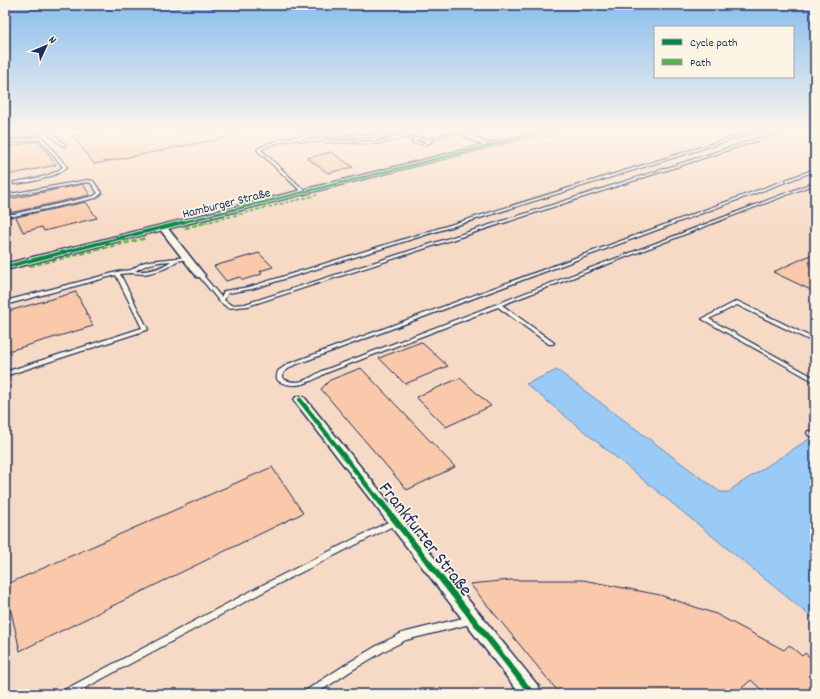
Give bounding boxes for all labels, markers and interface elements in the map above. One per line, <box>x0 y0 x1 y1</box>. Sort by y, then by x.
north arrow <box>26 26 66 66</box>
legend <box>654 26 794 78</box>
text: N <box>44 33 60 48</box>
text: Cycle path <box>690 35 738 52</box>
text: Path <box>690 55 711 72</box>
street label: Hamburger Straße <box>180 184 273 225</box>
street label: Frankfurter Straße <box>371 477 477 603</box>

